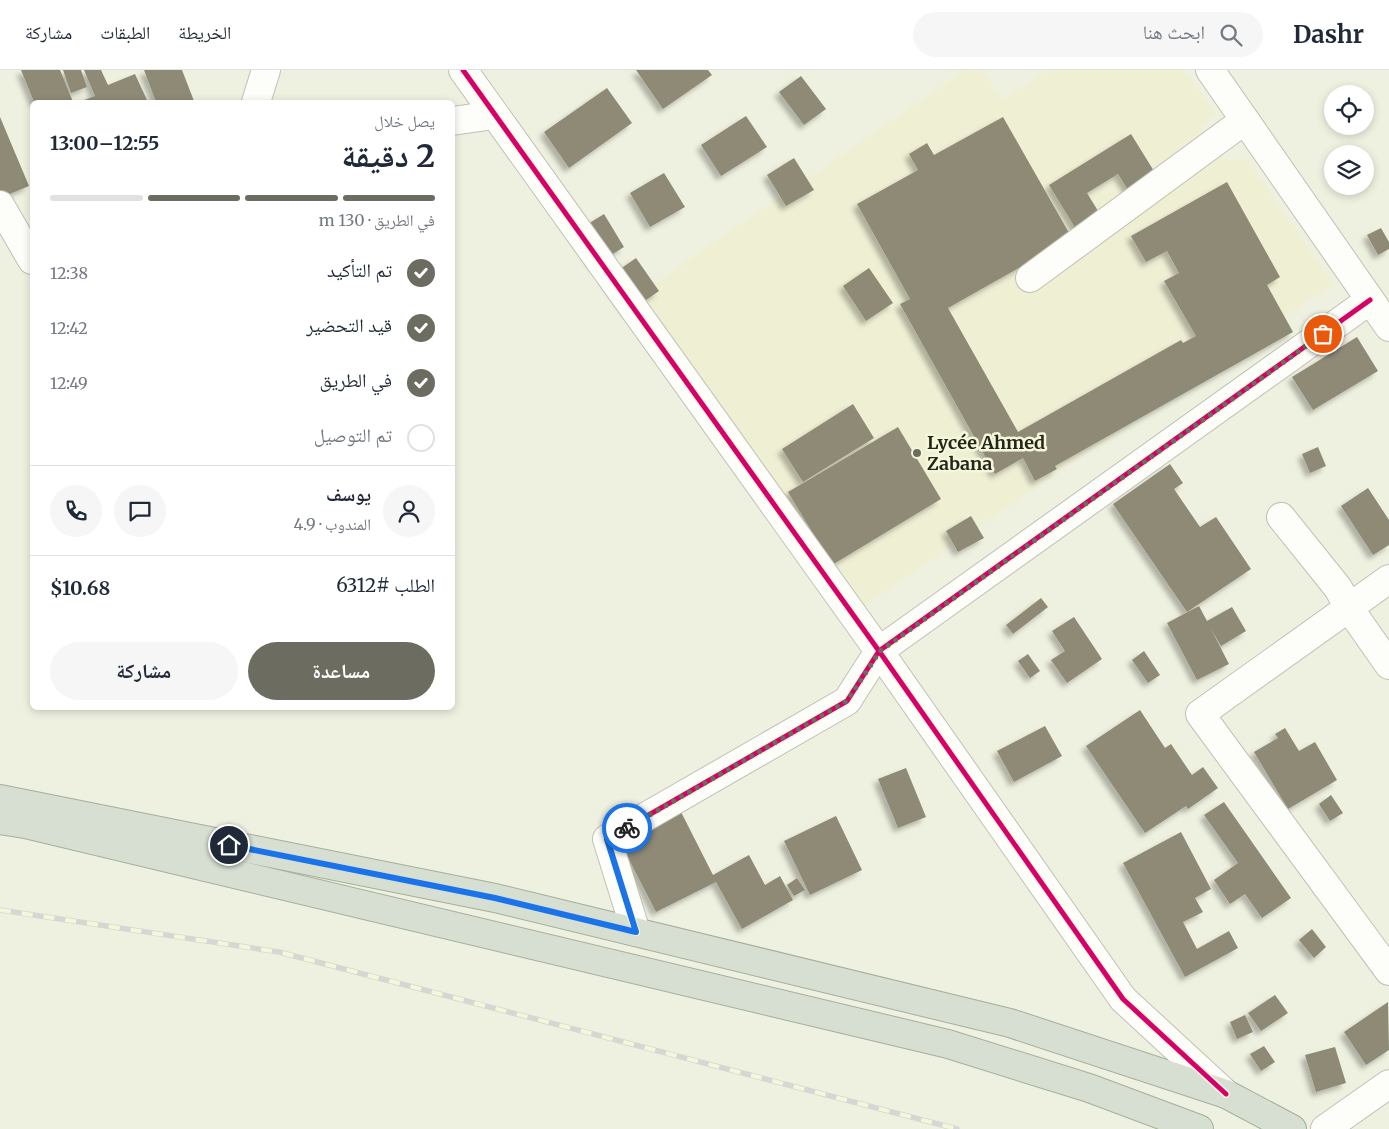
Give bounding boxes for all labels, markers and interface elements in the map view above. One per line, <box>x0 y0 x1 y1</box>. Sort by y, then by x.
search box <box>913 12 1263 57</box>
text: Dashr <box>1293 19 1364 50</box>
text: ابحث هنا <box>1143 20 1205 44</box>
text: مشاركة <box>25 21 72 44</box>
text: الطبقات <box>100 21 150 44</box>
text: الخريطة <box>178 21 231 44</box>
icon: search <box>1217 21 1245 49</box>
map controls <box>1324 85 1374 195</box>
button: locate <box>1324 85 1374 135</box>
text: يصل خلال <box>374 111 435 131</box>
text: 12:55–13:00 <box>50 131 159 155</box>
text: 2 دقيقة <box>341 136 435 176</box>
button: layers <box>1324 145 1374 195</box>
text: في الطريق · 130 m <box>319 210 435 230</box>
text: تم التأكيد <box>327 258 392 282</box>
icon: check <box>407 259 435 287</box>
text: 12:38 <box>50 263 88 283</box>
text: قيد التحضير <box>306 313 392 337</box>
pin <box>1302 313 1344 355</box>
icon: check <box>407 314 435 342</box>
text: 12:42 <box>50 318 88 338</box>
icon: bag <box>1309 320 1337 348</box>
text: في الطريق <box>320 368 392 392</box>
icon: check <box>407 369 435 397</box>
text: 12:49 <box>50 373 88 393</box>
text: تم التوصيل <box>314 423 392 447</box>
place label: Lycée Ahmed Zabana <box>927 431 1045 475</box>
marker: Lycée Ahmed Zabana <box>911 447 923 459</box>
text: يوسف <box>326 482 371 506</box>
button: phone <box>50 485 102 537</box>
button: chat <box>114 485 166 537</box>
button: person <box>383 485 435 537</box>
text: المندوب · 4.9 <box>294 514 371 534</box>
text: الطلب #6312 <box>336 573 435 597</box>
text: $10.68 <box>50 576 110 600</box>
button: مشاركة <box>50 642 238 700</box>
button: مساعدة <box>248 642 435 700</box>
courier <box>602 803 652 853</box>
icon: bike <box>613 814 641 842</box>
pin <box>208 824 250 866</box>
icon: home <box>215 831 243 859</box>

